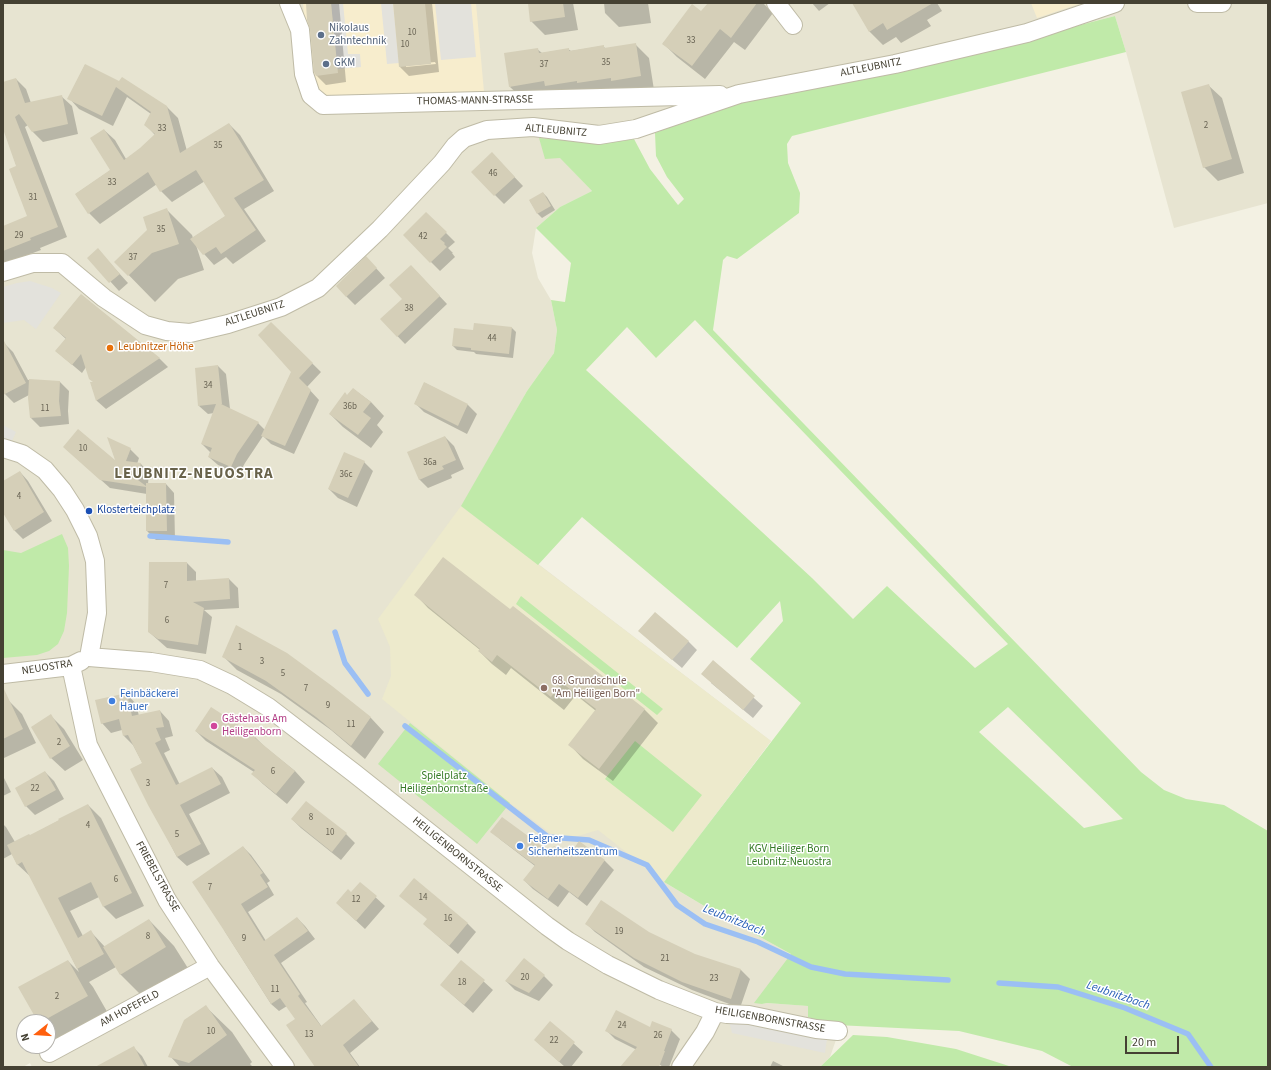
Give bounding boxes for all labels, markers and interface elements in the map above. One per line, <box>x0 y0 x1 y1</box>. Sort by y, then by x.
place label: Nikolaus Zahntechnik <box>329 22 386 48</box>
house number: 10 <box>408 28 416 38</box>
marker: Nikolaus Zahntechnik <box>316 30 326 40</box>
house number: 33 <box>687 36 695 46</box>
house number: 10 <box>401 40 409 50</box>
street label: ALTLEUBNITZ <box>839 56 903 80</box>
place label: GKM <box>334 57 355 71</box>
house number: 35 <box>602 58 610 68</box>
marker: GKM <box>321 59 331 69</box>
house number: 37 <box>540 60 548 70</box>
street label: THOMAS-MANN-STRASSE <box>417 93 533 109</box>
house number: 2 <box>1204 121 1208 131</box>
street label: ALTLEUBNITZ <box>525 122 587 140</box>
house number: 33 <box>158 124 166 134</box>
house number: 35 <box>214 141 222 151</box>
house number: 46 <box>489 169 497 179</box>
house number: 33 <box>108 178 116 188</box>
house number: 31 <box>29 193 37 203</box>
house number: 35 <box>157 225 165 235</box>
house number: 29 <box>15 231 23 241</box>
house number: 42 <box>419 232 427 242</box>
house number: 37 <box>129 253 137 263</box>
street label: ALTLEUBNITZ <box>224 298 286 330</box>
house number: 38 <box>405 304 413 314</box>
house number: 44 <box>488 334 496 344</box>
place label: Leubnitzer Höhe <box>118 341 194 355</box>
marker: Leubnitzer Höhe <box>105 343 115 353</box>
house number: 34 <box>204 381 212 391</box>
house number: 36b <box>343 402 357 412</box>
house number: 11 <box>41 404 49 414</box>
house number: 10 <box>79 444 87 454</box>
house number: 36a <box>423 458 437 468</box>
district label: LEUBNITZ-NEUOSTRA <box>114 466 274 484</box>
house number: 36c <box>339 470 353 480</box>
house number: 4 <box>17 492 21 502</box>
place label: Klosterteichplatz <box>97 504 175 518</box>
marker: Klosterteichplatz <box>84 506 94 516</box>
house number: 7 <box>164 581 168 591</box>
house number: 6 <box>165 616 169 626</box>
house number: 1 <box>238 643 242 653</box>
street label: NEUOSTRA <box>21 657 73 679</box>
house number: 3 <box>260 657 264 667</box>
house number: 5 <box>281 669 285 679</box>
place label: 68. Grundschule "Am Heiligen Born" <box>552 675 640 701</box>
marker: 68. Grundschule "Am Heiligen Born" <box>539 683 549 693</box>
house number: 7 <box>304 684 308 694</box>
place label: Feinbäckerei Hauer <box>120 688 179 714</box>
marker: Feinbäckerei Hauer <box>107 696 117 706</box>
house number: 9 <box>326 701 330 711</box>
place label: Gästehaus Am Heiligenborn <box>222 713 287 739</box>
house number: 11 <box>347 720 355 730</box>
marker: Gästehaus Am Heiligenborn <box>209 721 219 731</box>
house number: 2 <box>57 738 61 748</box>
house number: 6 <box>271 767 275 777</box>
park label: Spielplatz Heiligenbornstraße <box>400 770 488 796</box>
house number: 3 <box>146 779 150 789</box>
house number: 22 <box>31 784 39 794</box>
house number: 8 <box>309 813 313 823</box>
street label: HEILIGENBORNSTRASSE <box>409 815 505 895</box>
house number: 4 <box>86 821 90 831</box>
house number: 10 <box>326 828 334 838</box>
house number: 5 <box>175 830 179 840</box>
place label: Felgner Sicherheitszentrum <box>528 833 618 859</box>
street label: FRIEBELSTRASSE <box>132 839 182 915</box>
marker: Felgner Sicherheitszentrum <box>515 841 525 851</box>
park label: KGV Heiliger Born Leubnitz-Neuostra <box>747 843 831 869</box>
house number: 6 <box>114 875 118 885</box>
house number: 7 <box>208 883 212 893</box>
house number: 14 <box>419 893 427 903</box>
house number: 12 <box>352 895 360 905</box>
water label: Leubnitzbach <box>701 902 767 940</box>
house number: 16 <box>444 914 452 924</box>
house number: 19 <box>615 927 623 937</box>
house number: 8 <box>146 932 150 942</box>
house number: 9 <box>242 934 246 944</box>
house number: 21 <box>661 954 669 964</box>
house number: 20 <box>521 973 529 983</box>
house number: 23 <box>710 974 718 984</box>
house number: 18 <box>458 978 466 988</box>
water label: Leubnitzbach <box>1084 978 1152 1014</box>
house number: 11 <box>271 985 279 995</box>
street label: AM HOFEFELD <box>98 988 162 1030</box>
house number: 2 <box>55 992 59 1002</box>
street label: HEILIGENBORNSTRASSE <box>714 1004 826 1036</box>
north arrow <box>16 1014 56 1054</box>
house number: 24 <box>618 1021 626 1031</box>
house number: 10 <box>207 1027 215 1037</box>
scale bar <box>1127 1028 1181 1054</box>
house number: 13 <box>305 1030 313 1040</box>
house number: 26 <box>654 1031 662 1041</box>
text: N <box>17 1032 33 1043</box>
text: 20 m <box>1132 1034 1156 1051</box>
house number: 22 <box>550 1036 558 1046</box>

